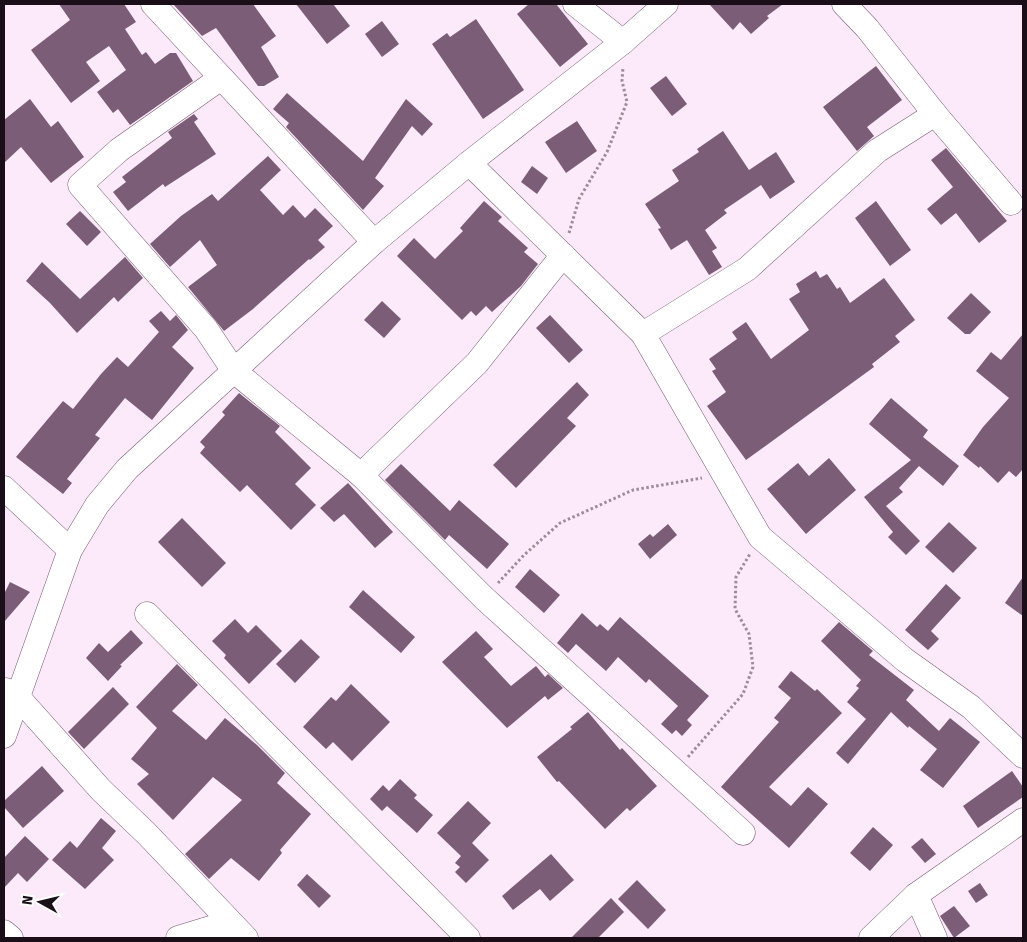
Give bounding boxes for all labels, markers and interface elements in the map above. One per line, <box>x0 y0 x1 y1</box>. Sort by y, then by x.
north arrow <box>15 877 65 927</box>
text: N <box>19 894 37 906</box>

